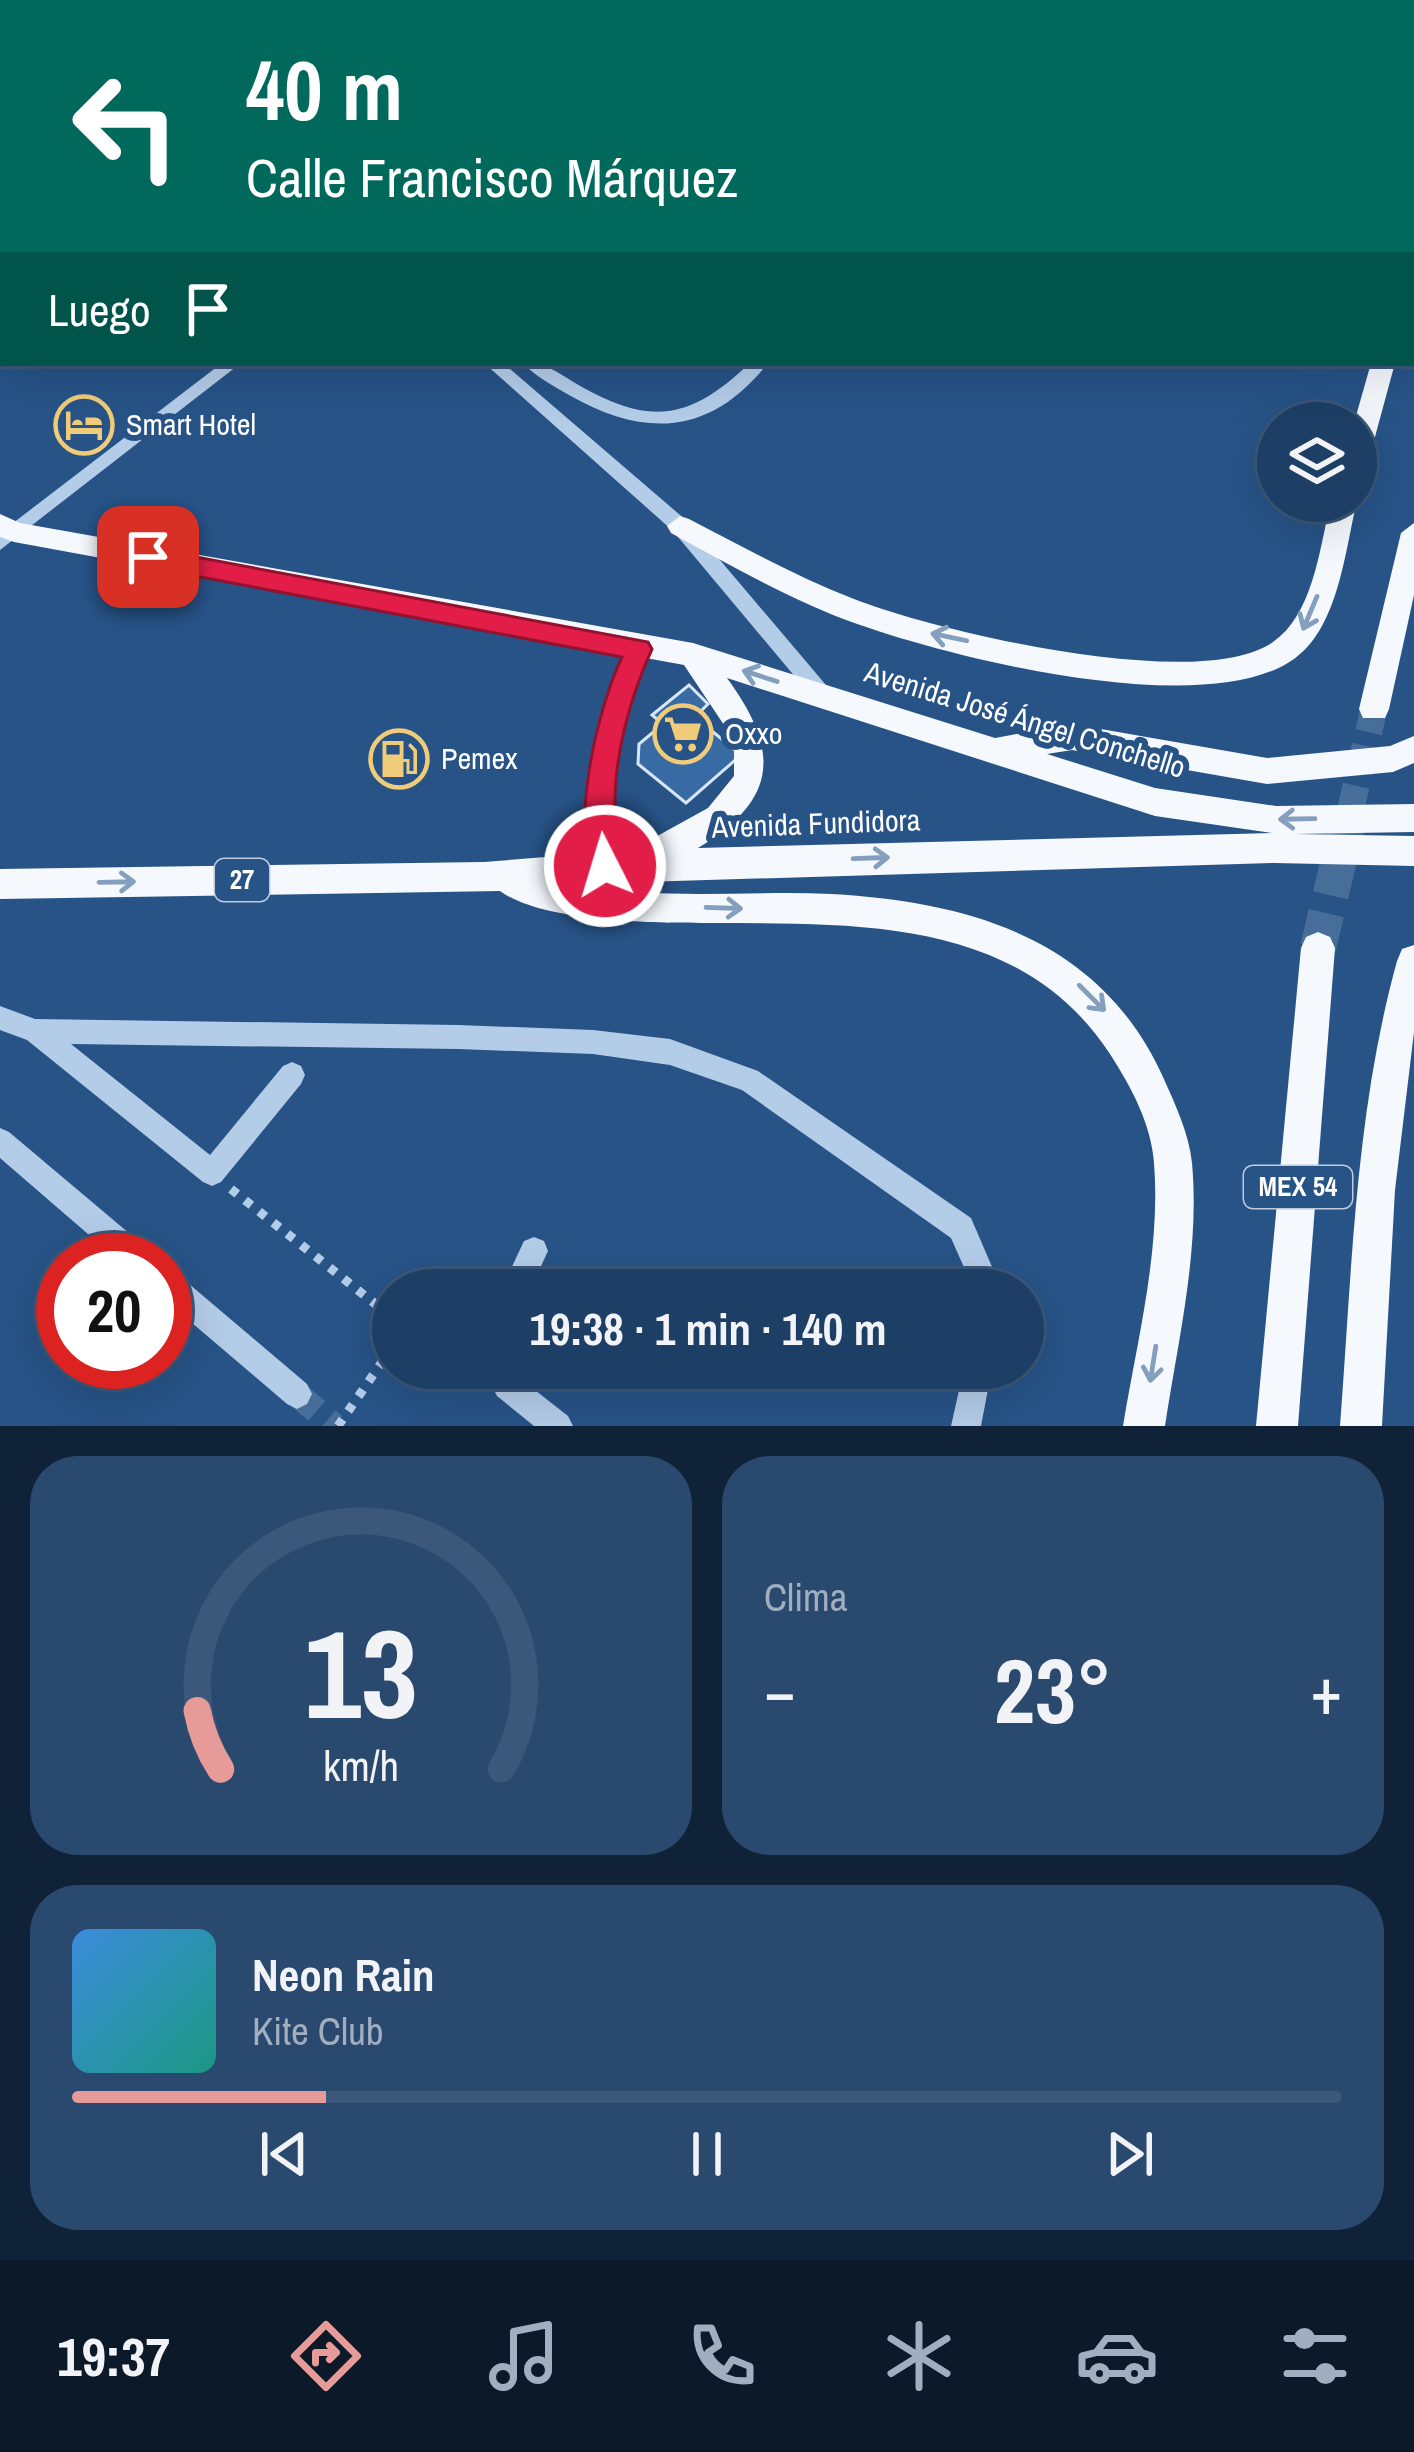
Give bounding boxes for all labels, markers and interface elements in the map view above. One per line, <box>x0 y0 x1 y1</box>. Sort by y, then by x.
text: 40 m <box>246 33 403 146</box>
icon: left <box>48 48 204 204</box>
text: Calle Francisco Márquez <box>246 141 738 214</box>
icon: arrive <box>175 276 241 342</box>
text: Luego <box>48 279 151 340</box>
hotel icon: Smart Hotel <box>53 394 115 456</box>
map controls <box>1257 402 1377 522</box>
button: layers <box>1257 402 1377 522</box>
place label: Smart Hotel <box>126 404 256 444</box>
pin <box>97 506 199 608</box>
icon: arrive <box>115 524 181 590</box>
one-way arrow <box>1298 593 1319 630</box>
one-way arrow <box>931 624 969 647</box>
street label: Avenida José Ángel Conchello <box>859 651 1190 787</box>
one-way arrow <box>742 664 780 686</box>
supermarket icon: Oxxo <box>652 703 714 765</box>
place label: Oxxo <box>725 713 782 753</box>
fuel station icon: Pemex <box>368 728 430 790</box>
place label: Pemex <box>441 738 518 778</box>
street label: Avenida Fundidora <box>710 799 921 847</box>
position arrow <box>542 803 668 929</box>
one-way arrow <box>1278 808 1317 831</box>
one-way arrow <box>851 847 890 870</box>
road number: 27 <box>215 859 269 901</box>
one-way arrow <box>97 871 136 893</box>
one-way arrow <box>704 897 743 920</box>
one-way arrow <box>1077 983 1105 1012</box>
road number: MEX 54 <box>1244 1166 1352 1208</box>
speed limit sign: 20 <box>36 1233 192 1389</box>
text: 19:38 · 1 min · 140 m <box>530 1298 886 1359</box>
one-way arrow <box>1141 1344 1164 1383</box>
text: Clima <box>764 1571 848 1623</box>
text: 13 <box>304 1589 418 1757</box>
text: 23° <box>994 1630 1112 1751</box>
text: − <box>764 1646 796 1735</box>
text: + <box>1310 1646 1342 1735</box>
text: km/h <box>323 1736 399 1793</box>
text: Neon Rain <box>252 1944 434 2005</box>
text: Kite Club <box>252 2005 384 2057</box>
icon: previous <box>251 2121 317 2187</box>
icon: pause <box>674 2121 740 2187</box>
icon: next <box>1097 2121 1163 2187</box>
icon: directions <box>284 2314 368 2398</box>
icon: music <box>482 2314 566 2398</box>
icon: phone <box>680 2314 764 2398</box>
icon: climate <box>877 2314 961 2398</box>
icon: car <box>1075 2314 1159 2398</box>
icon: filters <box>1273 2314 1357 2398</box>
text: 19:37 <box>57 2320 170 2393</box>

